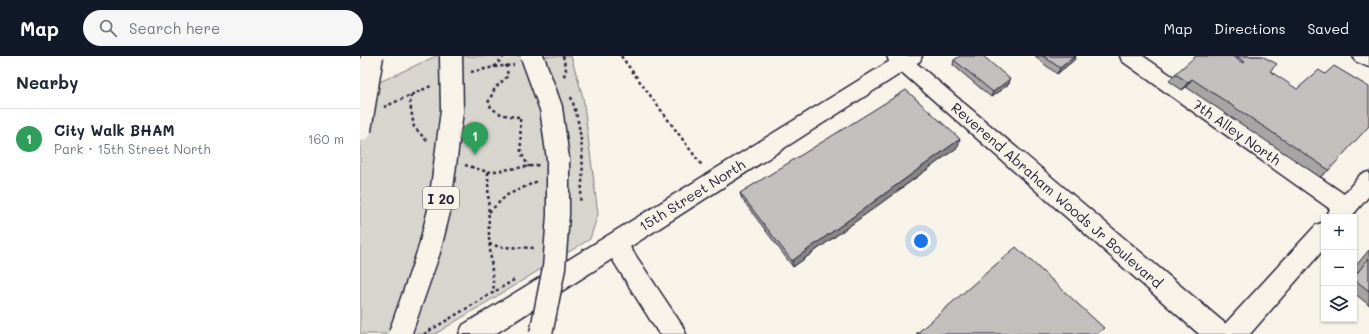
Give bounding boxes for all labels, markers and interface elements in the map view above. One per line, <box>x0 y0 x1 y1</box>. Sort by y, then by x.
search box <box>83 10 363 46</box>
text: Map <box>20 16 59 41</box>
icon: search <box>97 17 119 39</box>
text: Search here <box>129 18 220 38</box>
text: Map <box>1164 19 1192 38</box>
text: Directions <box>1214 19 1285 38</box>
text: Saved <box>1307 19 1349 38</box>
text: Nearby <box>16 71 78 93</box>
street label: 7th Alley North <box>1189 95 1285 169</box>
street label: Reverend Abraham Woods Jr Boulevard <box>947 98 1167 292</box>
text: City Walk BHAM <box>54 120 175 140</box>
pin: 1 <box>462 122 488 155</box>
text: 1 <box>26 130 32 147</box>
text: 160 m <box>308 130 344 147</box>
text: Park · 15th Street North <box>54 140 210 157</box>
street label: 15th Street North <box>635 155 749 235</box>
road number: I 20 <box>423 187 459 209</box>
map controls <box>1321 214 1357 322</box>
button: + <box>1321 214 1357 250</box>
your location <box>911 231 931 251</box>
button: − <box>1321 250 1357 286</box>
button: layers <box>1321 286 1357 322</box>

